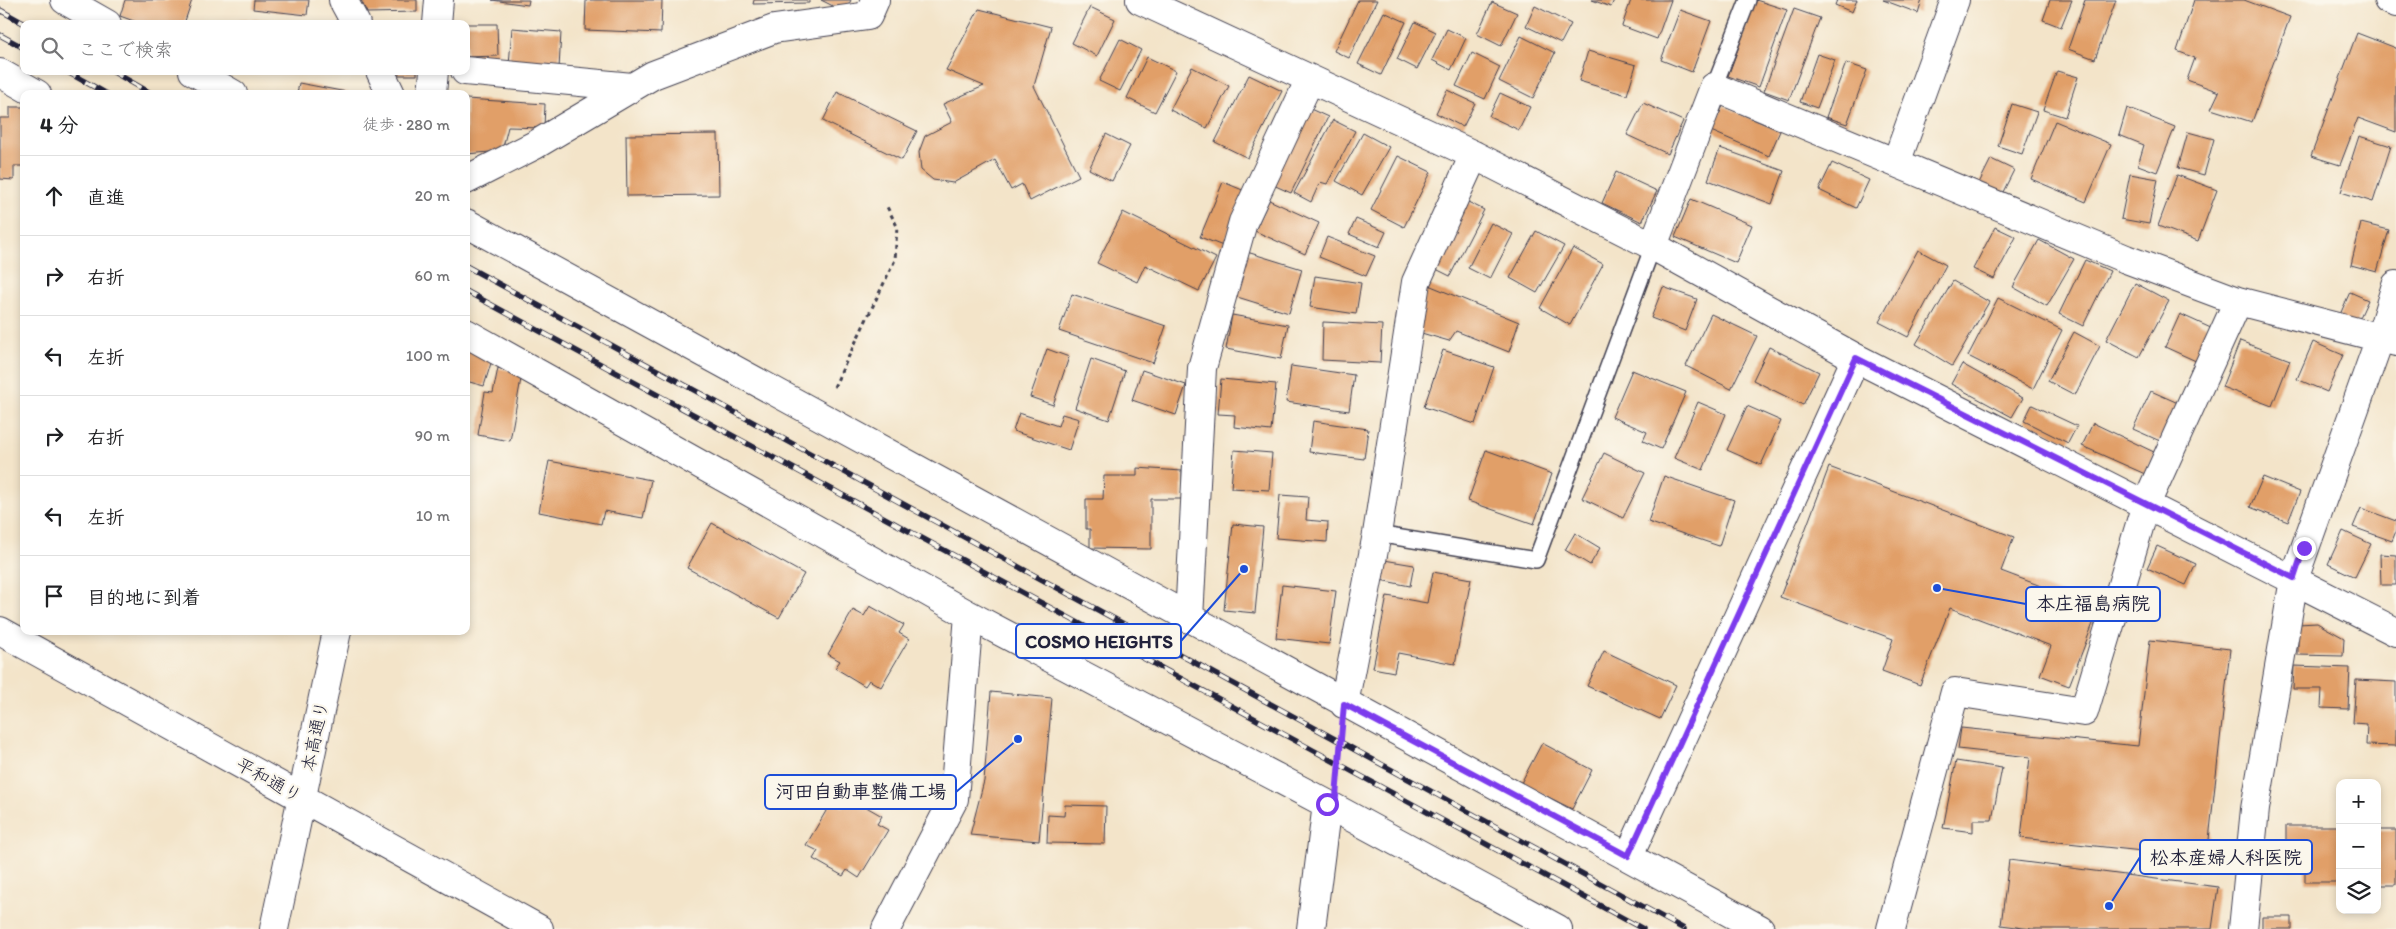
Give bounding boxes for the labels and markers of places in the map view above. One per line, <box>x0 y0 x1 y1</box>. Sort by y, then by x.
callout: 本庄福島病院 <box>2026 587 2160 621</box>
callout: COSMO HEIGHTS <box>1016 624 1181 658</box>
callout: 河田自動車整備工場 <box>765 775 956 809</box>
callout: 松本産婦人科医院 <box>2140 840 2312 874</box>

